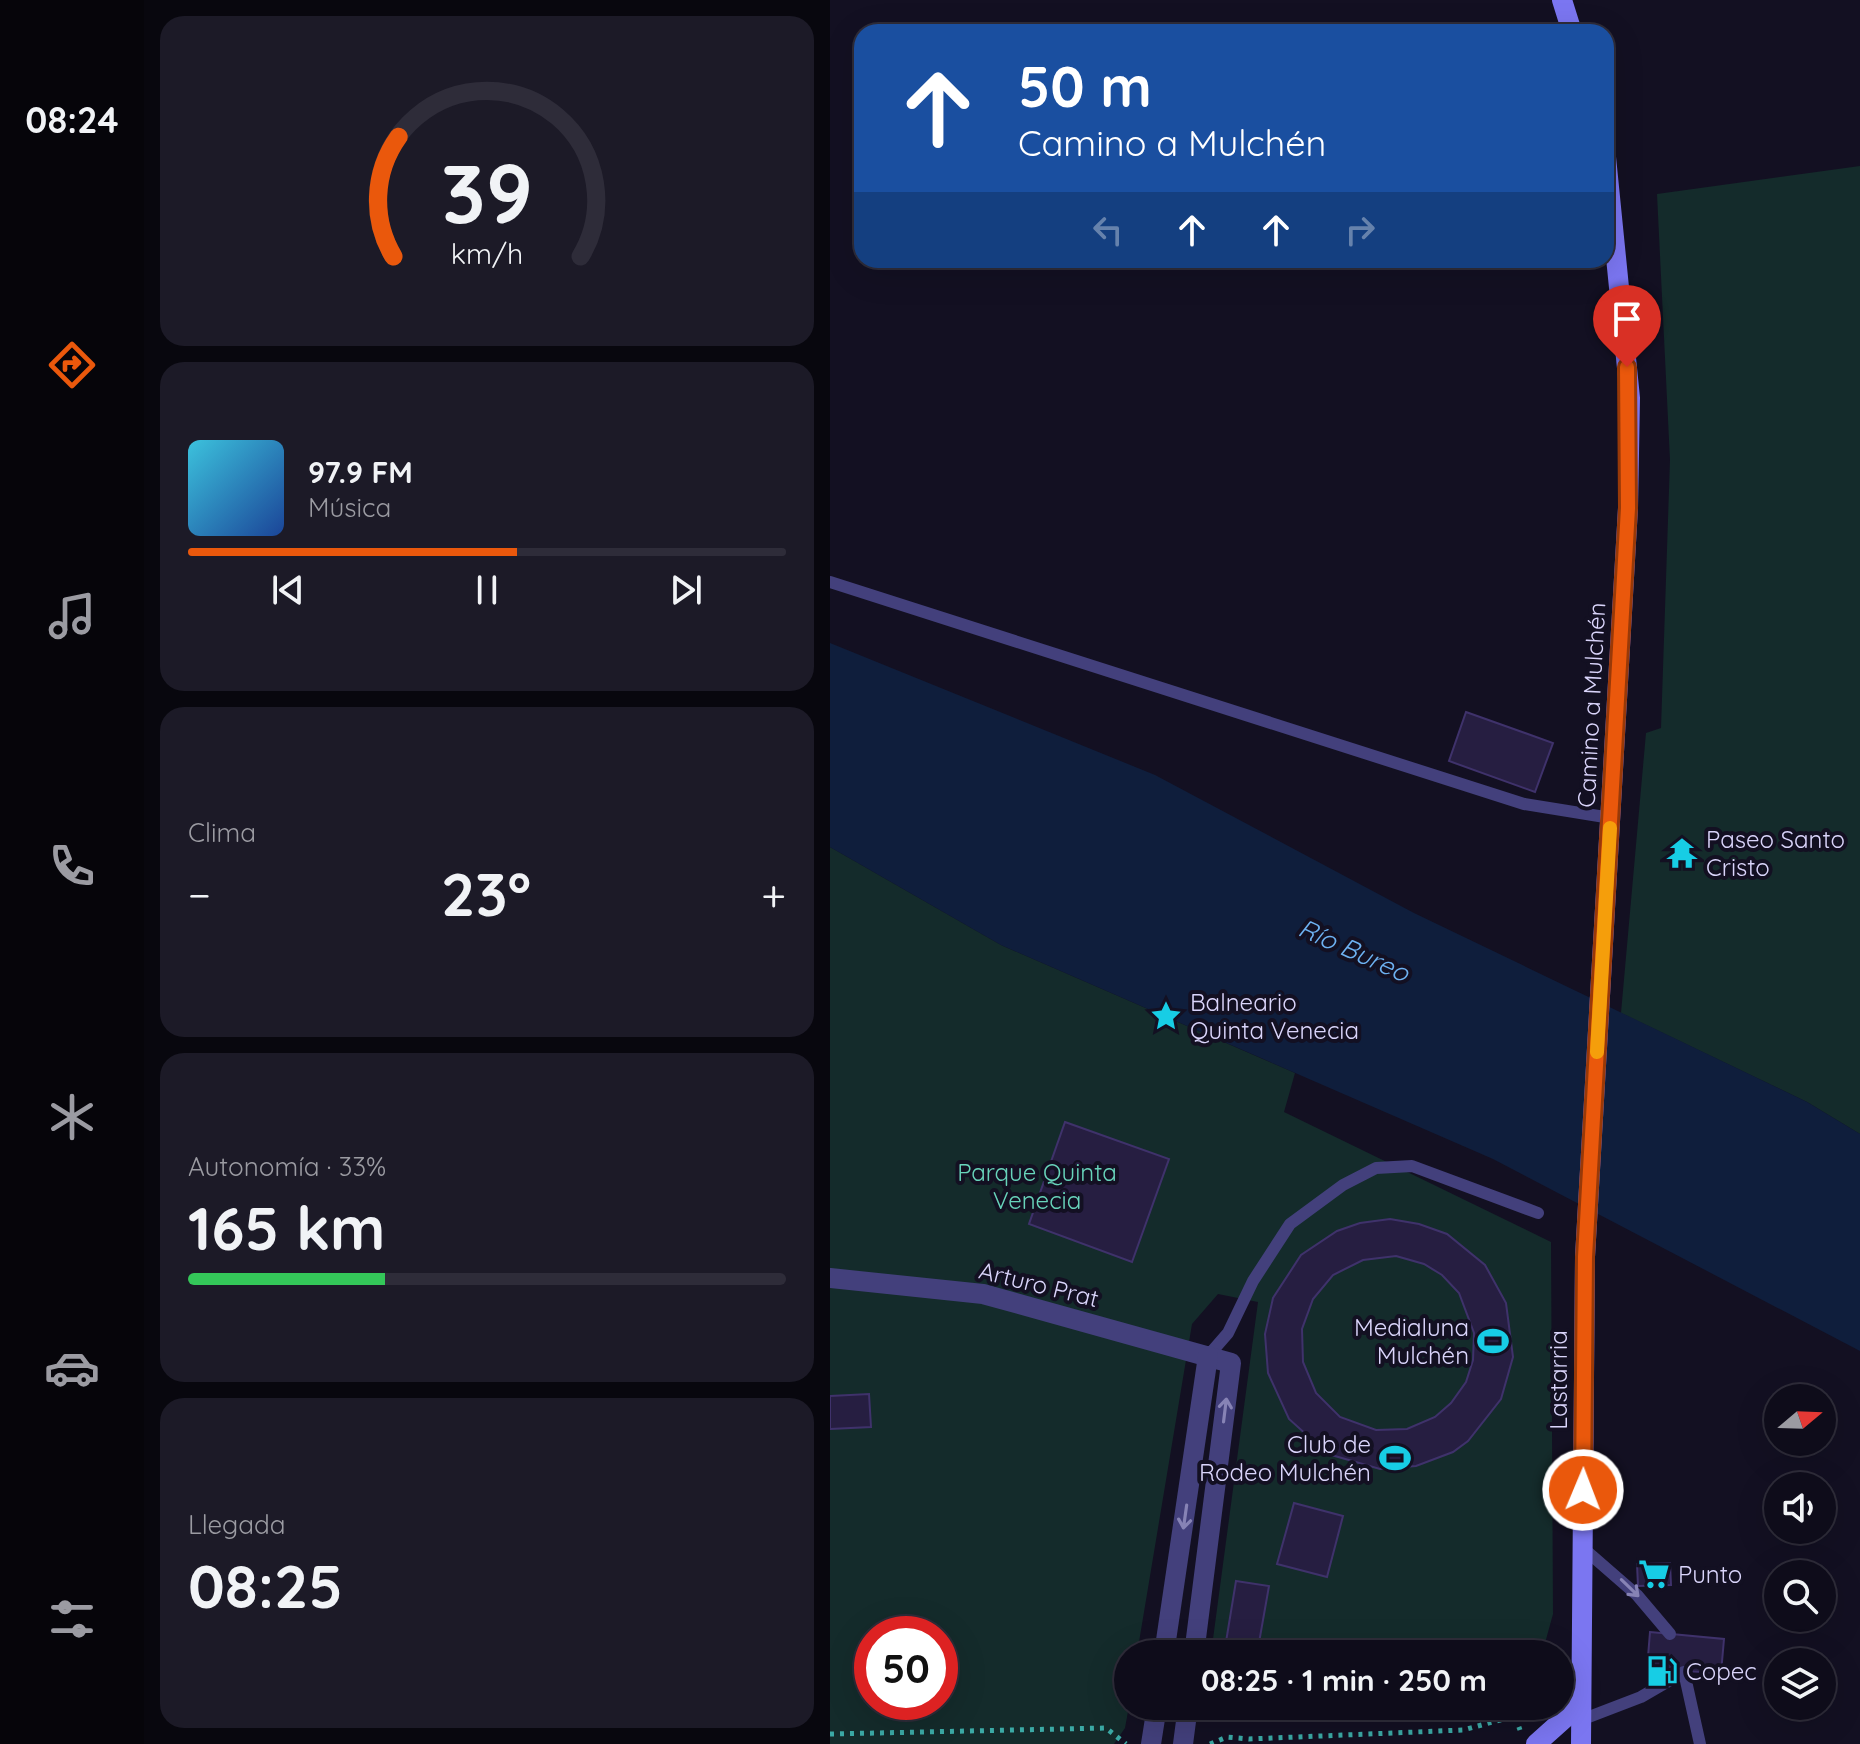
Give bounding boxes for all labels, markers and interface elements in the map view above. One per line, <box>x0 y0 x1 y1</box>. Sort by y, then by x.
text: 50 m <box>1018 51 1152 121</box>
icon: ahead <box>886 56 990 160</box>
text: 08:24 <box>25 97 119 142</box>
text: Camino a Mulchén <box>1018 120 1326 165</box>
text: 39 <box>441 139 533 243</box>
icon: left <box>1086 208 1130 252</box>
icon: ahead <box>1170 208 1214 252</box>
icon: ahead <box>1254 208 1298 252</box>
icon: right <box>1338 208 1382 252</box>
text: km/h <box>451 235 523 271</box>
pin <box>1593 285 1661 367</box>
icon: arrive <box>1605 297 1649 341</box>
icon: directions <box>44 337 100 393</box>
text: 97.9 FM <box>308 453 413 491</box>
text: Música <box>308 491 391 524</box>
icon: previous <box>266 568 310 612</box>
icon: pause <box>465 568 509 612</box>
icon: next <box>664 568 708 612</box>
icon: music <box>44 588 100 644</box>
street label: Camino a Mulchén <box>1571 602 1611 808</box>
text: Clima <box>188 816 256 849</box>
place label: Paseo Santo Cristo <box>1706 824 1845 882</box>
temple icon: Paseo Santo Cristo <box>1665 836 1699 870</box>
icon: phone <box>44 838 100 894</box>
text: 23° <box>441 856 531 931</box>
text: − <box>188 867 211 922</box>
text: + <box>761 867 786 922</box>
water label: Río Bureo <box>1294 911 1415 989</box>
place label: Balneario Quinta Venecia <box>1190 987 1359 1045</box>
place icon: Balneario Quinta Venecia <box>1149 999 1183 1033</box>
icon: climate <box>44 1089 100 1145</box>
text: Autonomía · 33% <box>188 1150 386 1183</box>
park label: Parque Quinta Venecia <box>957 1157 1117 1215</box>
text: 165 km <box>188 1190 385 1265</box>
street label: Arturo Prat <box>976 1255 1102 1313</box>
place label: Medialuna Mulchén <box>1354 1312 1469 1370</box>
sports icon: Medialuna Mulchén <box>1476 1324 1510 1358</box>
street label: Lastarria <box>1543 1330 1573 1430</box>
icon: car <box>44 1340 100 1396</box>
north arrow <box>1764 1384 1836 1456</box>
map controls <box>1764 1384 1836 1720</box>
one-way arrow <box>1218 1398 1233 1423</box>
place label: Club de Rodeo Mulchén <box>1199 1429 1371 1487</box>
sports icon: Club de Rodeo Mulchén <box>1378 1441 1412 1475</box>
position arrow <box>1541 1448 1625 1532</box>
button: sound <box>1764 1472 1836 1544</box>
one-way arrow <box>1177 1504 1192 1529</box>
text: Llegada <box>188 1508 285 1541</box>
text: 08:25 <box>188 1548 343 1623</box>
supermarket icon: Punto <box>1637 1557 1671 1591</box>
place label: Punto <box>1678 1559 1742 1589</box>
button: search <box>1764 1560 1836 1632</box>
one-way arrow <box>1620 1578 1639 1597</box>
icon: filters <box>44 1591 100 1647</box>
speed limit sign: 50 <box>854 1616 958 1720</box>
button: layers <box>1764 1648 1836 1720</box>
fuel station icon: Copec <box>1645 1654 1679 1688</box>
place label: Copec <box>1686 1656 1757 1686</box>
text: 08:25 · 1 min · 250 m <box>1201 1661 1487 1699</box>

